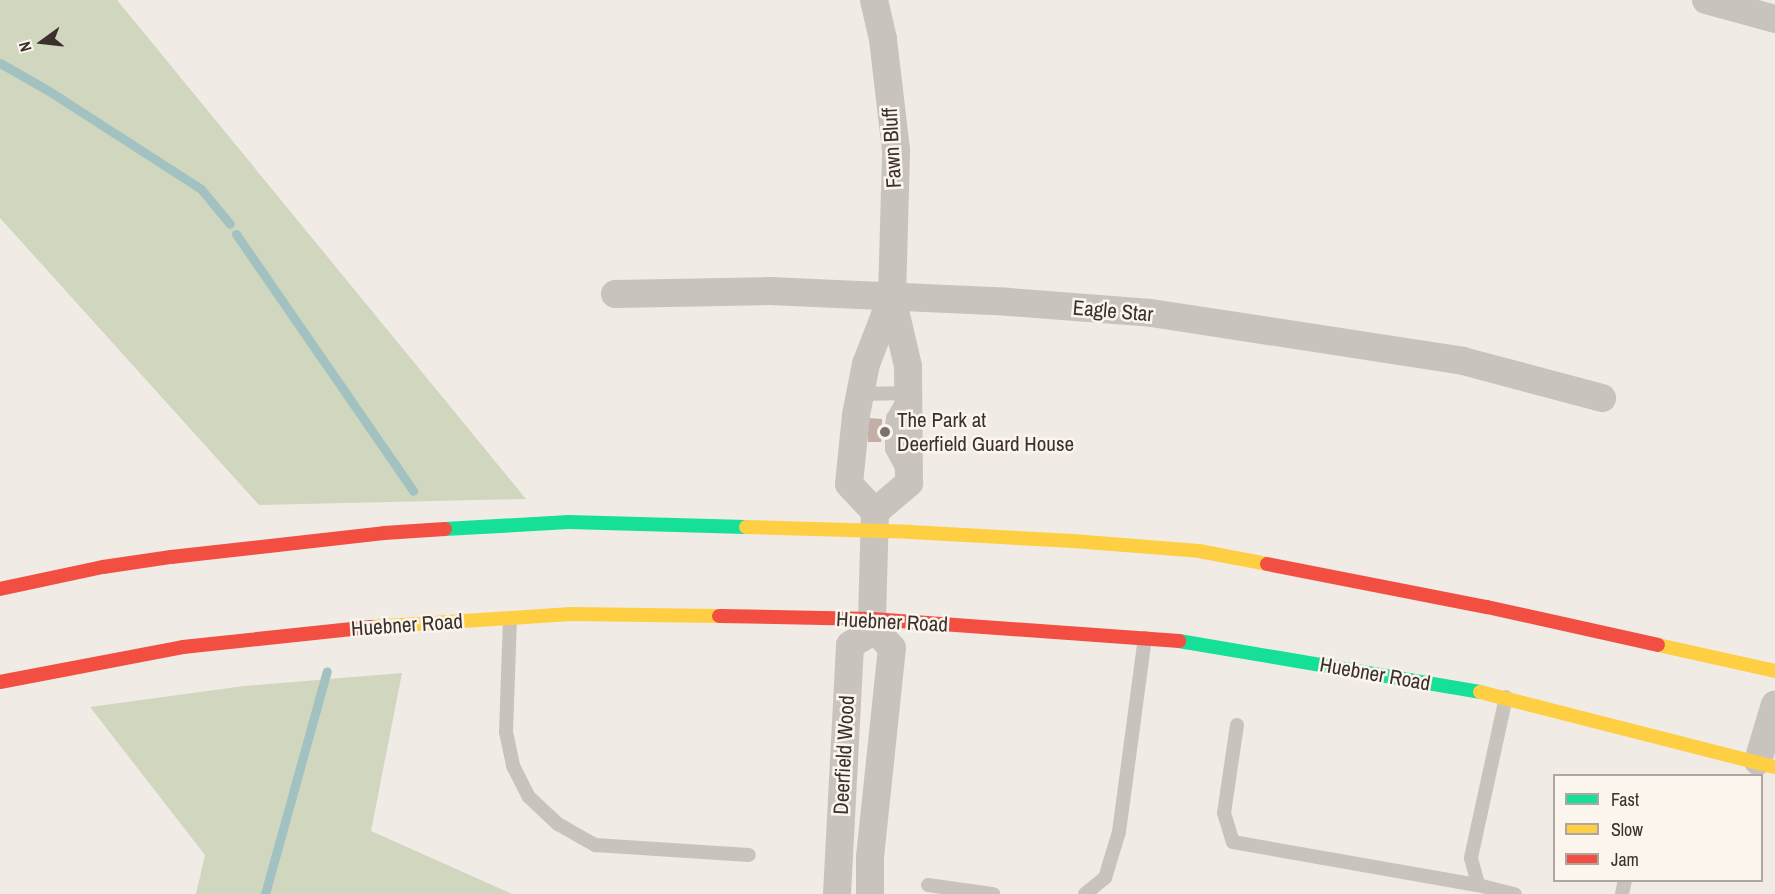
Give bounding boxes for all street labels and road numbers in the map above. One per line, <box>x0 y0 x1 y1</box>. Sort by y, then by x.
street label: Fawn Bluff <box>877 107 907 189</box>
street label: Eagle Star <box>1072 295 1154 327</box>
street label: Huebner Road <box>835 606 949 638</box>
street label: Huebner Road <box>350 609 464 641</box>
street label: Huebner Road <box>1318 652 1432 696</box>
street label: Deerfield Wood <box>828 695 860 815</box>

